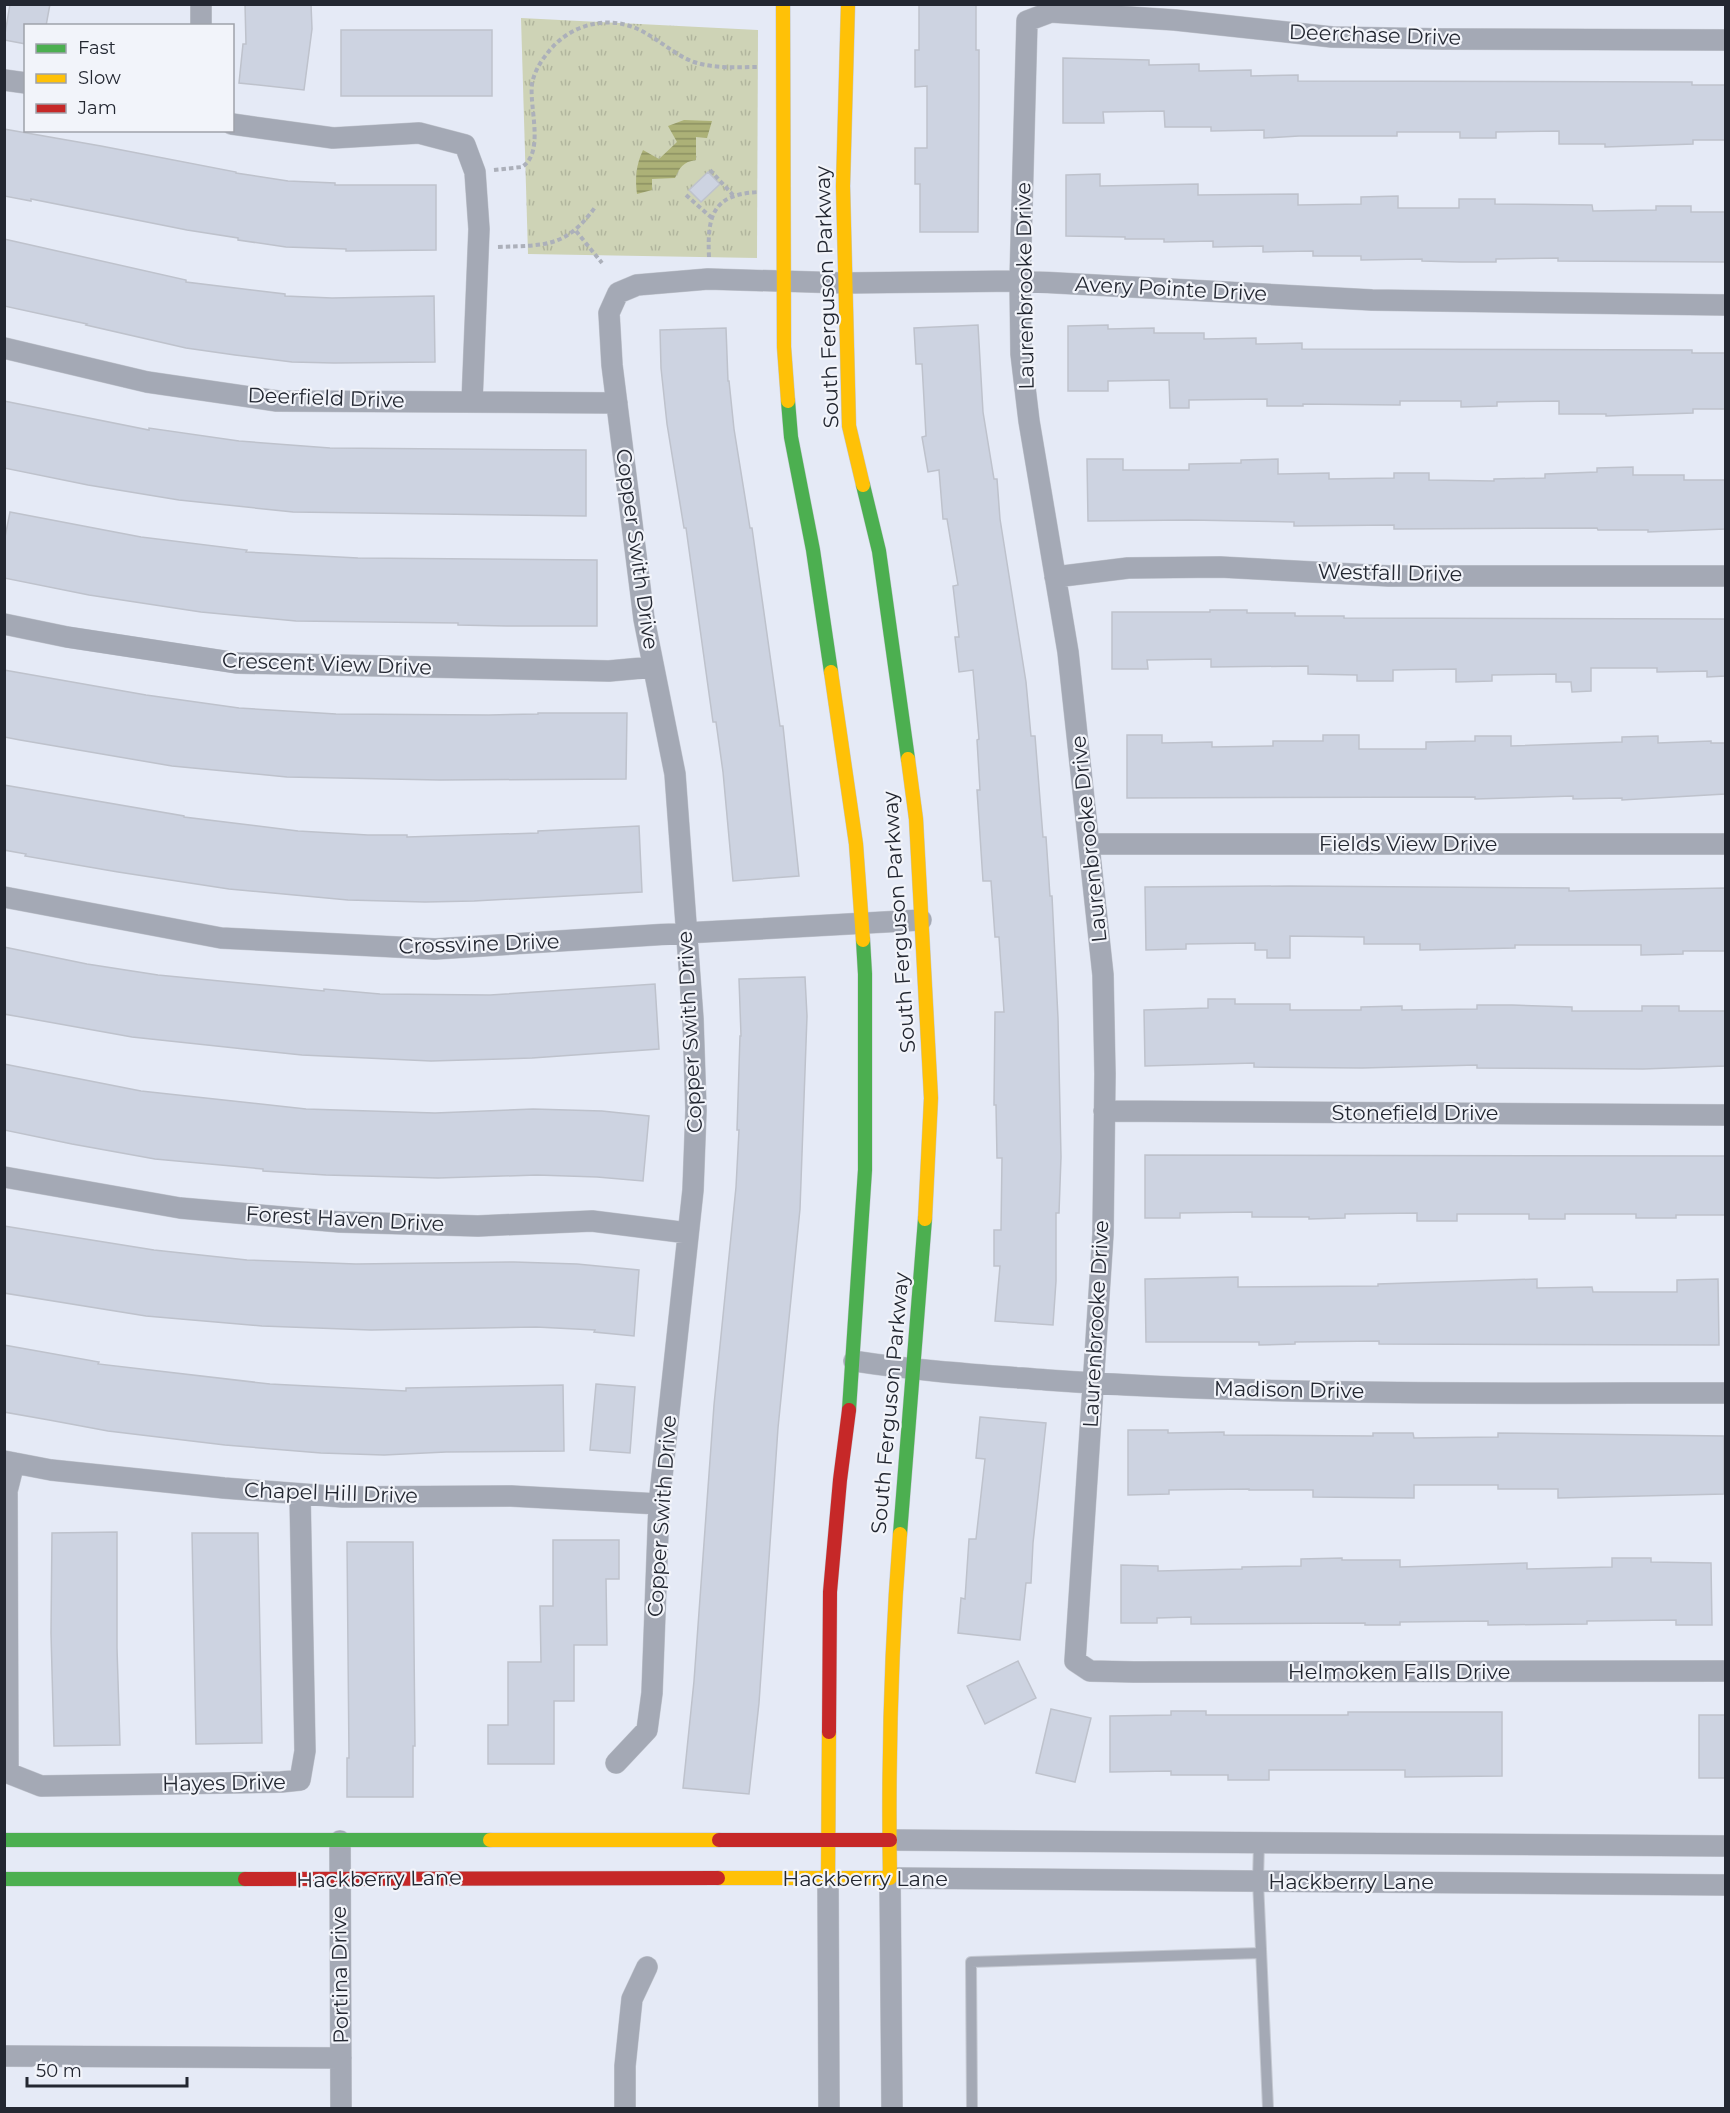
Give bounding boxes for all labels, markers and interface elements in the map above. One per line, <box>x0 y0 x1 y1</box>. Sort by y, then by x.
street label: Deerchase Drive <box>1288 19 1462 50</box>
legend <box>24 24 234 132</box>
text: Fast <box>78 37 116 59</box>
text: Slow <box>78 67 121 89</box>
text: Jam <box>77 97 117 119</box>
street label: South Ferguson Parkway <box>809 165 844 429</box>
street label: Laurenbrooke Drive <box>1010 182 1039 390</box>
street label: Avery Pointe Drive <box>1074 271 1268 306</box>
street label: Deerfield Drive <box>247 382 405 413</box>
street label: Copper Swith Drive <box>611 447 664 651</box>
street label: Westfall Drive <box>1317 559 1463 586</box>
street label: Crescent View Drive <box>222 647 432 680</box>
street label: Laurenbrooke Drive <box>1065 734 1112 944</box>
street label: South Ferguson Parkway <box>877 790 920 1054</box>
street label: Fields View Drive <box>1319 831 1497 856</box>
street label: Crossvine Drive <box>398 928 560 959</box>
street label: Copper Swith Drive <box>672 930 707 1134</box>
street label: Stonefield Drive <box>1332 1100 1498 1125</box>
street label: Forest Haven Drive <box>245 1201 445 1236</box>
street label: Laurenbrooke Drive <box>1078 1219 1113 1428</box>
street label: South Ferguson Parkway <box>866 1270 913 1535</box>
street label: Madison Drive <box>1214 1376 1364 1403</box>
street label: Copper Swith Drive <box>642 1414 681 1618</box>
street label: Chapel Hill Drive <box>244 1477 418 1508</box>
street label: Helmoken Falls Drive <box>1288 1659 1510 1684</box>
street label: Hayes Drive <box>162 1769 286 1796</box>
street label: Hackberry Lane <box>296 1865 462 1892</box>
street label: Hackberry Lane <box>782 1866 948 1891</box>
street label: Hackberry Lane <box>1268 1869 1434 1894</box>
street label: Portina Drive <box>326 1906 353 2044</box>
scale bar <box>27 2050 188 2088</box>
text: 50 m <box>36 2060 82 2082</box>

